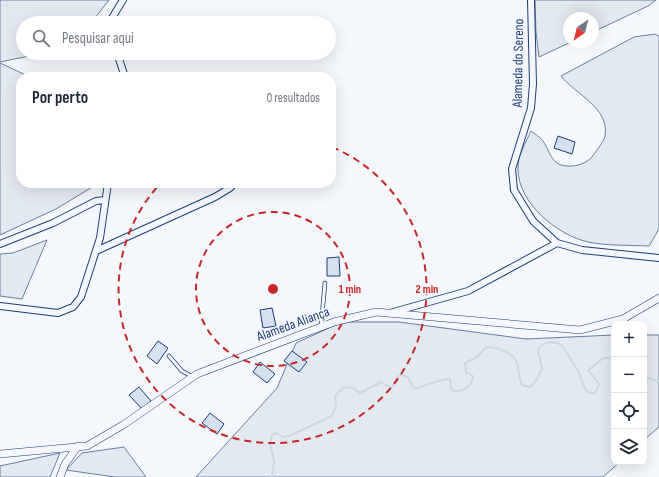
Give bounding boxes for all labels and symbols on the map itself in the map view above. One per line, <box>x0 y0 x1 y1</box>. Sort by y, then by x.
north arrow <box>563 12 599 48</box>
street label: Alameda do Sereno <box>509 18 527 109</box>
centre of rings <box>266 282 280 296</box>
text: 1 min <box>339 282 361 297</box>
text: 2 min <box>416 282 438 297</box>
street label: Alameda Aliança <box>253 303 332 345</box>

